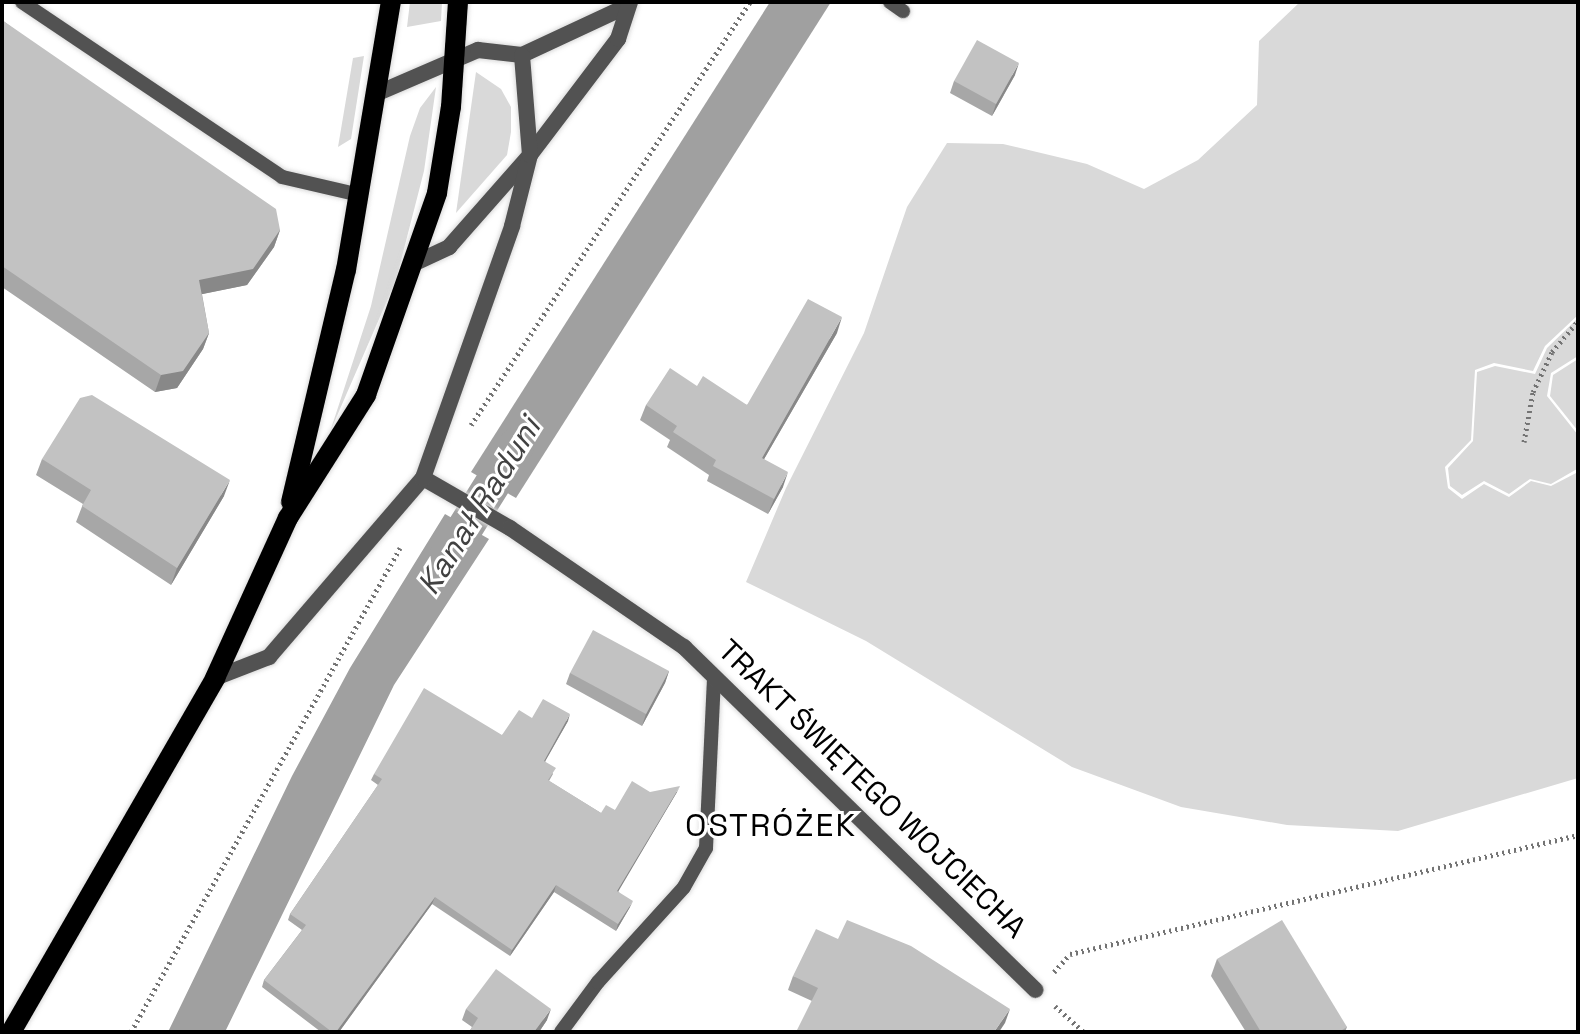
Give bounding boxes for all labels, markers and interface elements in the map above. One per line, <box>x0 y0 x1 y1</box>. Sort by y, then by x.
water label: Kanał Raduni <box>409 410 549 602</box>
street label: TRAKT ŚWIĘTEGO WOJCIECHA <box>710 632 1034 946</box>
district label: OSTRÓŻEK <box>685 806 857 844</box>

